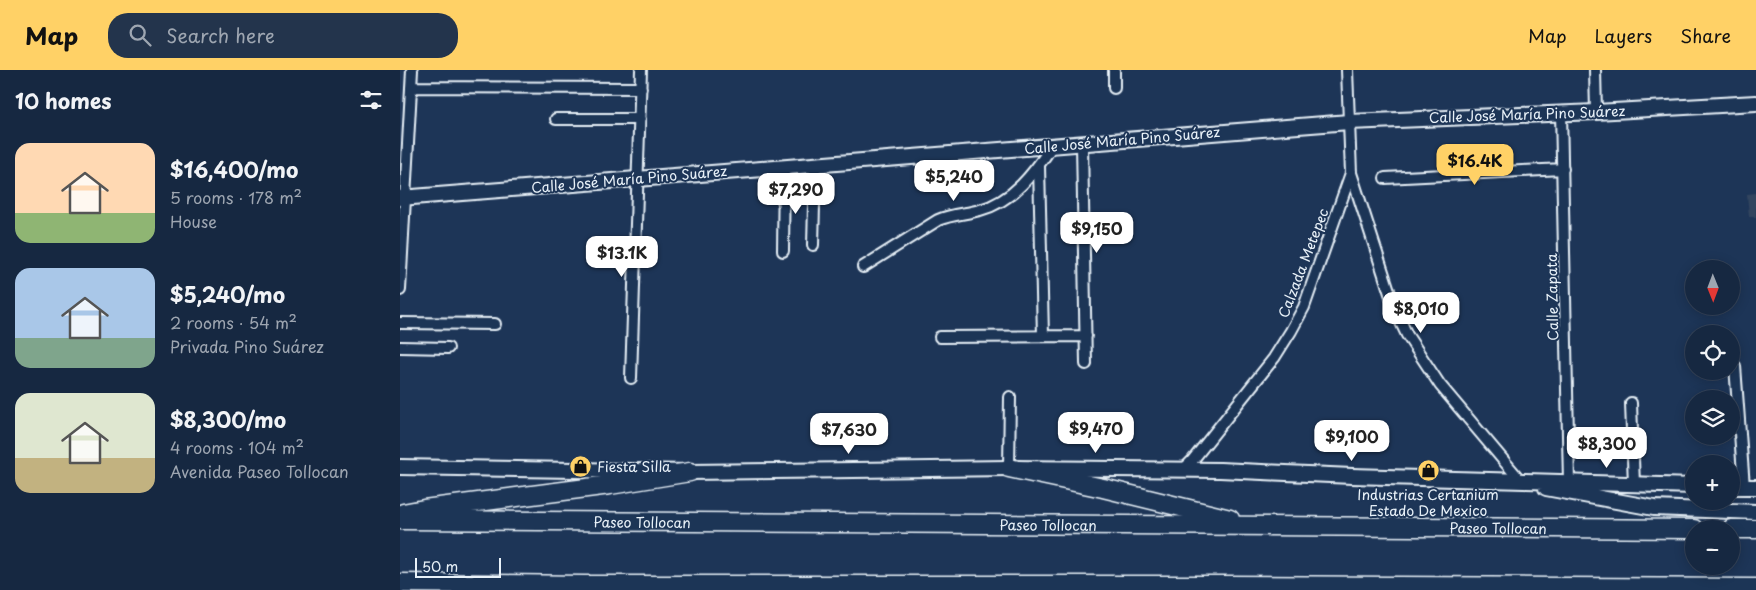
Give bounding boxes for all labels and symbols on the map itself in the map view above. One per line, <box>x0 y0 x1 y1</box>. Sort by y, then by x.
street label: Calle José María Pino Suárez <box>1429 100 1626 128</box>
street label: Calle José María Pino Suárez <box>1023 121 1221 159</box>
pin: $16.4K <box>1434 144 1516 186</box>
street label: Calle José María Pino Suárez <box>530 160 728 198</box>
pin: $5,240 <box>913 160 995 202</box>
pin: $7,290 <box>755 172 837 215</box>
street label: Calzada Metepec <box>1272 205 1334 321</box>
pin: $9,150 <box>1056 212 1138 254</box>
pin: $13.1K <box>581 236 663 278</box>
street label: Calle Zapata <box>1541 253 1563 341</box>
north arrow <box>1685 260 1740 315</box>
pin: $8,010 <box>1380 292 1462 334</box>
pin: $7,630 <box>808 412 890 455</box>
pin: $9,470 <box>1055 412 1137 454</box>
pin: $9,100 <box>1311 420 1393 462</box>
pin: $8,300 <box>1566 426 1648 469</box>
shop icon: Fiesta Silla <box>569 454 593 478</box>
place label: Fiesta Silla <box>597 456 671 477</box>
shop icon: Industrias Certanium Estado De Mexico <box>1416 459 1440 483</box>
place label: Industrias Certanium Estado De Mexico <box>1357 484 1499 521</box>
street label: Paseo Tollocan <box>593 511 691 533</box>
street label: Paseo Tollocan <box>999 514 1097 535</box>
street label: Paseo Tollocan <box>1449 517 1547 538</box>
scale bar <box>415 555 501 578</box>

